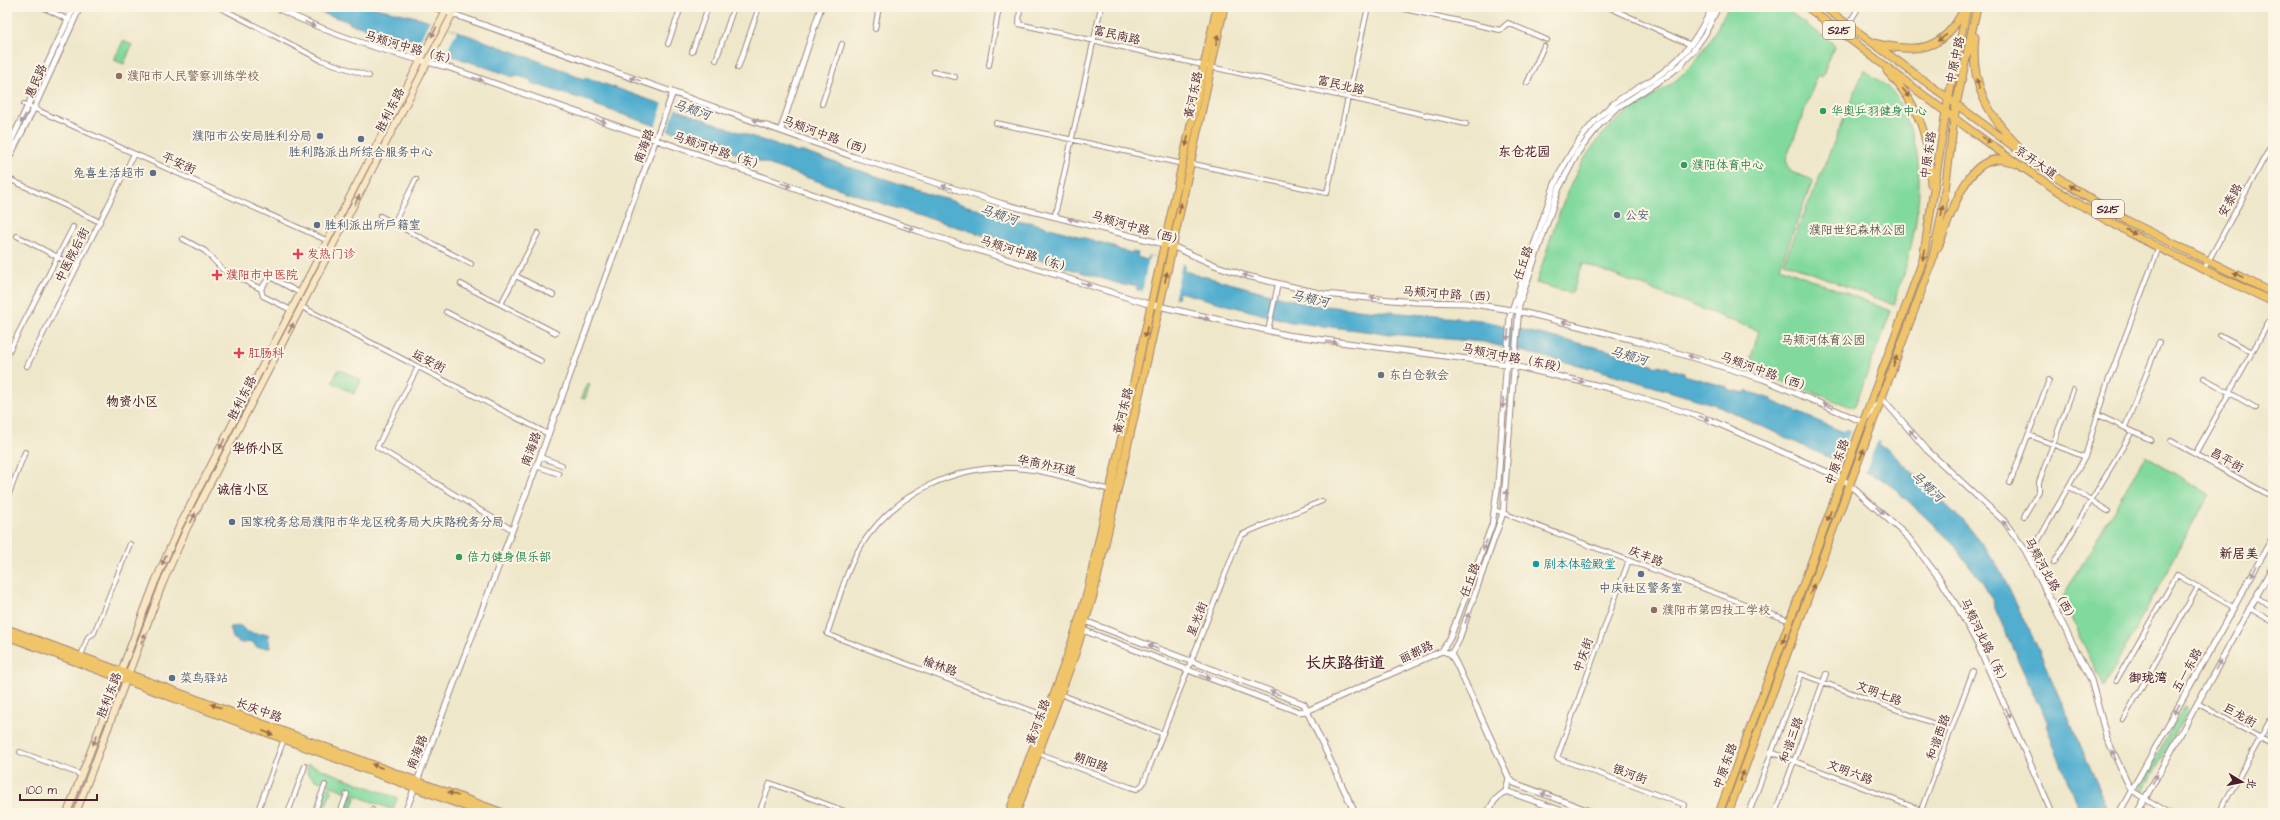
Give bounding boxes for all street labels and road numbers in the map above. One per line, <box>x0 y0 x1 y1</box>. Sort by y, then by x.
road number: S215 <box>1823 21 1855 39</box>
street label: 富民南路 <box>1092 22 1142 49</box>
street label: 马颊河中路（东） <box>362 27 459 70</box>
street label: 中原中路 <box>1942 35 1969 85</box>
street label: 惠民路 <box>21 61 52 101</box>
street label: 黄河东路 <box>1180 70 1207 120</box>
street label: 富民北路 <box>1316 72 1366 99</box>
street label: 胜利东路 <box>372 85 409 136</box>
street label: 马颊河中路（西） <box>780 112 876 161</box>
street label: 南海路 <box>630 126 659 166</box>
street label: 马颊河中路（东） <box>671 128 767 175</box>
street label: 中原东路 <box>1917 130 1940 180</box>
street label: 京开大道 <box>2011 142 2060 183</box>
street label: 平安街 <box>159 148 199 179</box>
street label: 安泰路 <box>2214 180 2247 220</box>
road number: S215 <box>2092 200 2124 218</box>
street label: 马颊河中路（西） <box>1089 207 1186 250</box>
street label: 中医院后街 <box>51 225 94 286</box>
street label: 马颊河中路（东） <box>978 232 1074 277</box>
street label: 任丘路 <box>1510 243 1537 283</box>
street label: 马颊河中路（西） <box>1401 283 1498 306</box>
street label: 马颊河中路（东段） <box>1460 340 1570 377</box>
street label: 运安街 <box>409 346 449 377</box>
street label: 马颊河中路（西） <box>1718 348 1814 397</box>
street label: 胜利东路 <box>224 373 261 424</box>
street label: 黄河东路 <box>1109 386 1138 436</box>
street label: 南海路 <box>517 429 546 469</box>
street label: 中原东路 <box>1821 437 1854 488</box>
street label: 昌平街 <box>2207 444 2247 477</box>
street label: 华商外环道 <box>1016 451 1078 480</box>
street label: 马颊河北路（西） <box>2020 534 2081 626</box>
street label: 庆丰路 <box>1626 542 1666 571</box>
street label: 任丘路 <box>1456 560 1485 600</box>
street label: 马颊河北路（东） <box>1956 595 2013 689</box>
street label: 星光街 <box>1183 599 1212 639</box>
street label: 中庆街 <box>1569 635 1598 675</box>
street label: 丽都路 <box>1396 637 1436 668</box>
street label: 五一东路 <box>2168 645 2207 695</box>
street label: 榆林路 <box>920 652 960 681</box>
street label: 胜利东路 <box>93 670 126 722</box>
street label: 文明七路 <box>1853 677 1904 710</box>
street label: 长庆中路 <box>233 694 284 727</box>
street label: 黄河东路 <box>1022 697 1055 748</box>
street label: 巨龙街 <box>2220 699 2260 732</box>
street label: 和谐西路 <box>1922 712 1955 763</box>
street label: 和谐三路 <box>1775 715 1808 766</box>
street label: 南海路 <box>403 732 432 772</box>
street label: 中原东路 <box>1709 741 1742 792</box>
street label: 朝阳路 <box>1071 748 1111 777</box>
street label: 文明六路 <box>1824 756 1875 789</box>
street label: 银河街 <box>1610 760 1650 789</box>

